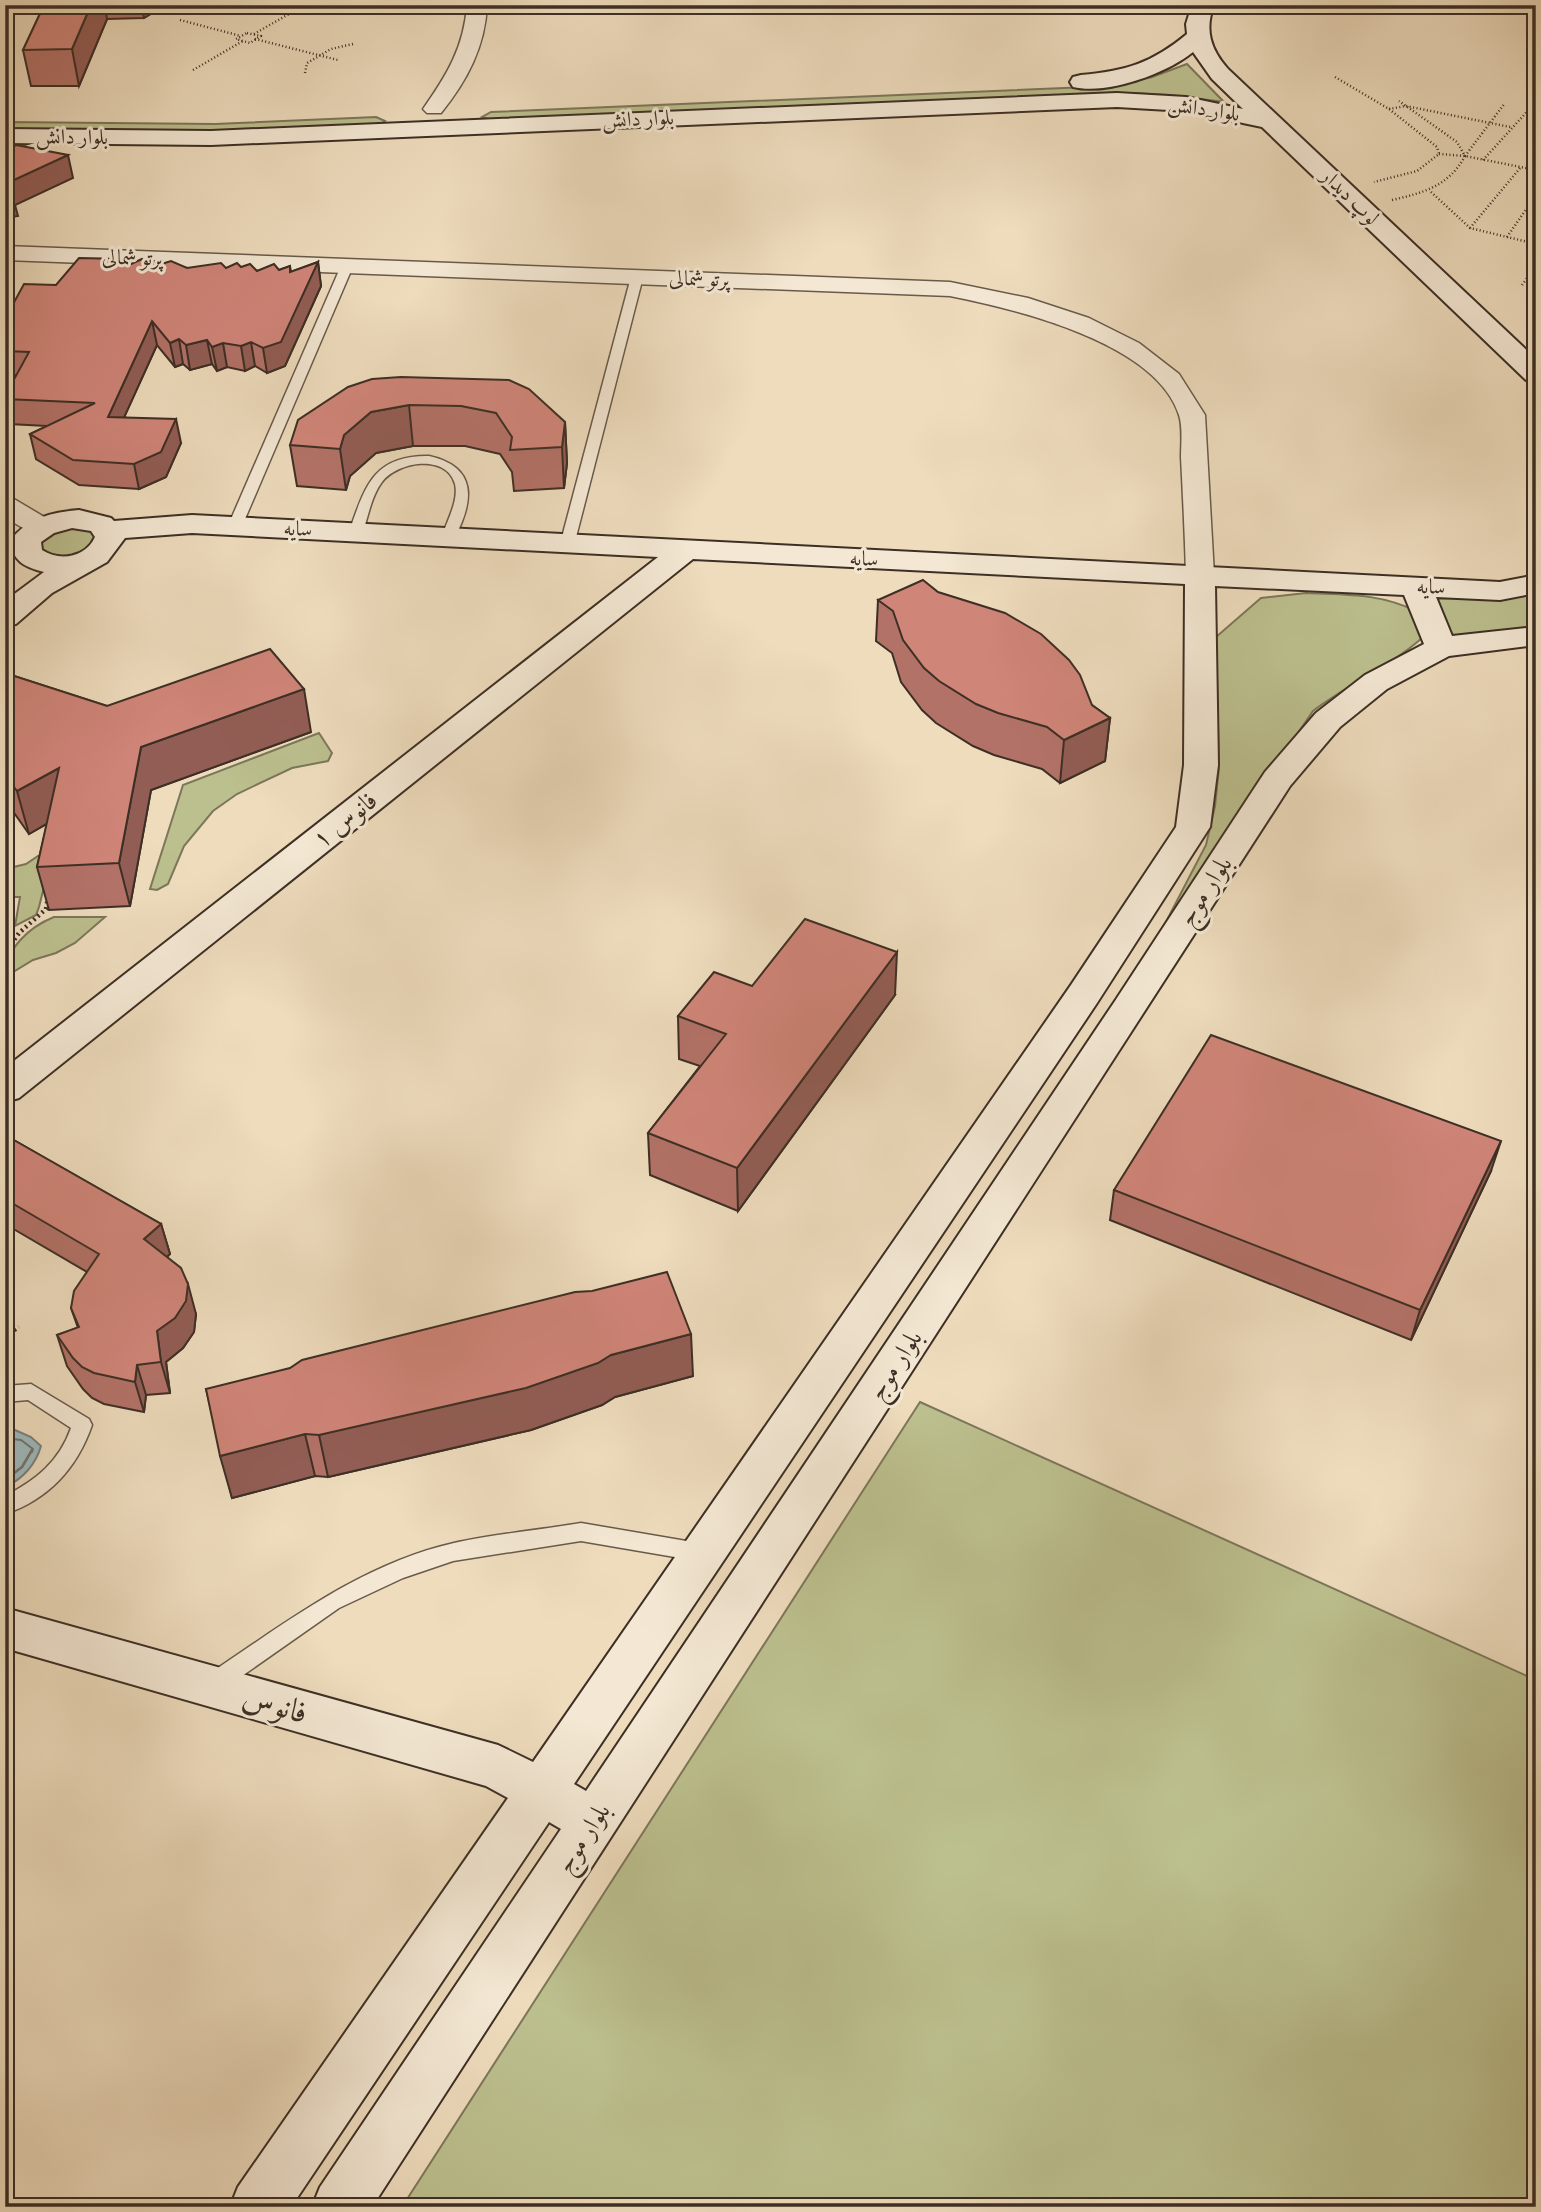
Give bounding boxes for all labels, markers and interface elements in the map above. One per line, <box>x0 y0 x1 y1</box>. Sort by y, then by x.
street label: بلوار دانش <box>1166 90 1242 128</box>
street label: بلوار دانش <box>601 104 675 134</box>
street label: بلوار دانش <box>36 123 108 151</box>
street label: لوپ دیدار <box>1314 161 1385 231</box>
street label: پرتو شمالی <box>101 243 165 273</box>
street label: پرتو شمالی <box>668 264 732 294</box>
street label: سایه <box>283 515 313 543</box>
street label: سایه <box>849 545 879 573</box>
street label: سایه <box>1416 573 1446 601</box>
street label: فانوس ۱ <box>306 785 384 855</box>
street label: بلوار موج <box>1170 850 1245 936</box>
street label: بلوار موج <box>860 1324 935 1410</box>
street label: فانوس <box>238 1677 312 1733</box>
street label: بلوار موج <box>548 1797 623 1883</box>

